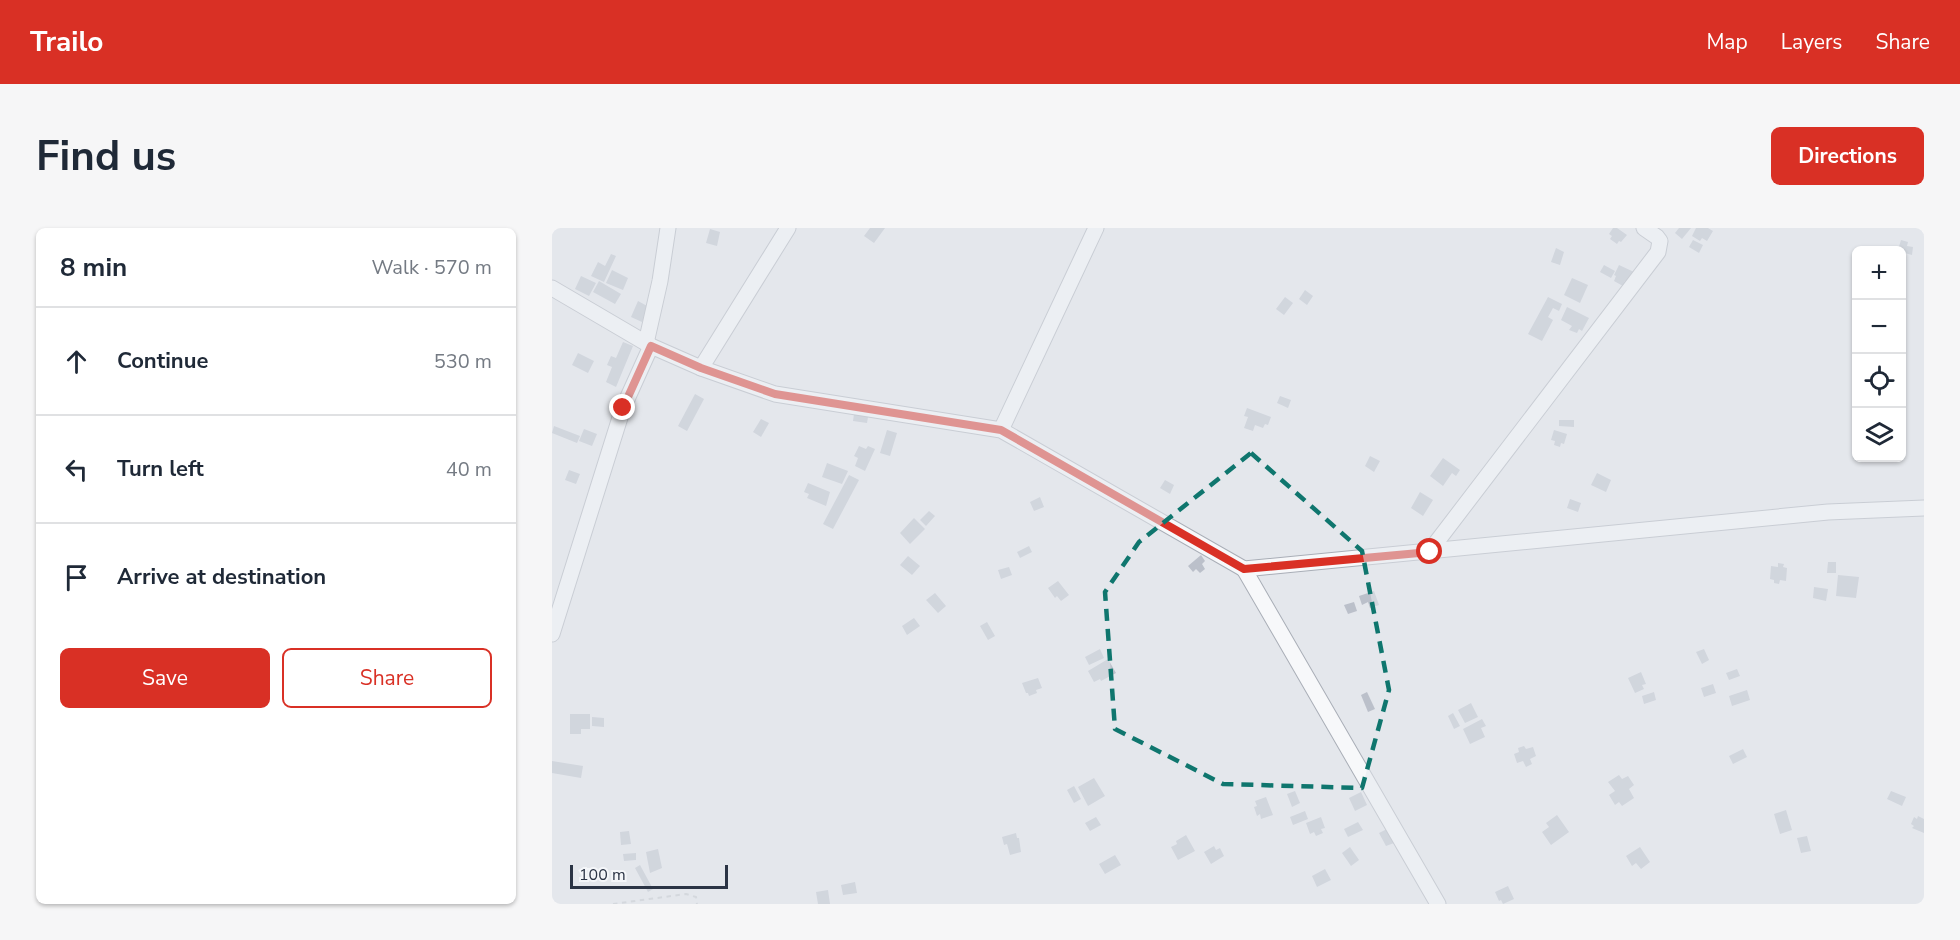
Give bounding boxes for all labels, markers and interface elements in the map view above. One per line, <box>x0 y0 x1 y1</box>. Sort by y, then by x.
text: Trailo <box>30 23 103 61</box>
text: Map <box>1706 28 1748 56</box>
text: Layers <box>1781 28 1842 56</box>
text: Share <box>1875 28 1930 56</box>
button: Directions <box>1771 127 1924 185</box>
text: Find us <box>36 128 176 185</box>
map controls <box>1852 246 1906 462</box>
button: + <box>1852 246 1906 300</box>
text: 8 min <box>60 250 127 285</box>
text: Walk · 570 m <box>372 254 492 281</box>
button: − <box>1852 300 1906 354</box>
icon: ahead <box>60 345 93 378</box>
text: Continue <box>117 346 208 376</box>
text: 530 m <box>434 348 492 375</box>
button: locate <box>1852 354 1906 408</box>
route end <box>609 394 635 420</box>
button: layers <box>1852 408 1906 462</box>
icon: left <box>60 453 93 486</box>
text: Turn left <box>117 454 204 484</box>
text: 40 m <box>446 456 492 483</box>
route start <box>1416 538 1442 564</box>
icon: arrive <box>60 561 93 594</box>
text: Arrive at destination <box>117 562 326 592</box>
button: Save <box>60 648 270 708</box>
button: Share <box>282 648 492 708</box>
scale bar <box>570 862 728 890</box>
text: 100 m <box>579 864 626 886</box>

